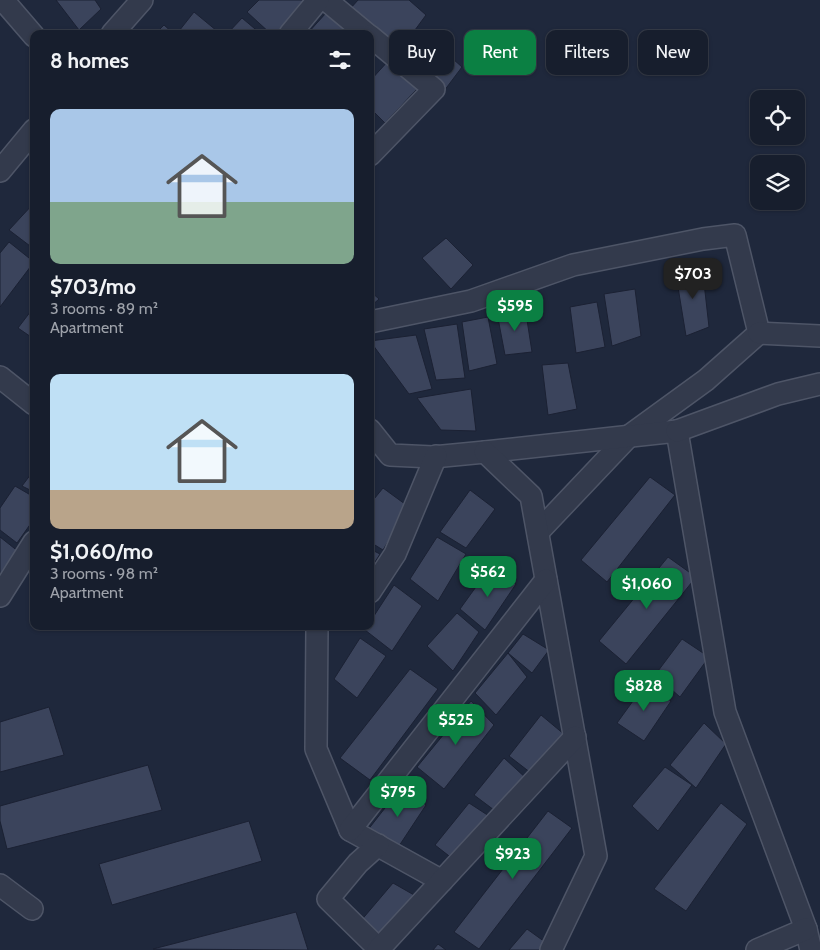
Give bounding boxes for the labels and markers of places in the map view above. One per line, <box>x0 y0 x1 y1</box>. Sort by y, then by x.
pin: $703 <box>663 258 723 300</box>
pin: $595 <box>485 290 545 332</box>
pin: $562 <box>458 556 518 598</box>
pin: $1,060 <box>606 568 688 610</box>
pin: $828 <box>614 670 674 712</box>
pin: $525 <box>426 704 486 746</box>
pin: $795 <box>368 776 428 818</box>
pin: $923 <box>483 838 543 880</box>

